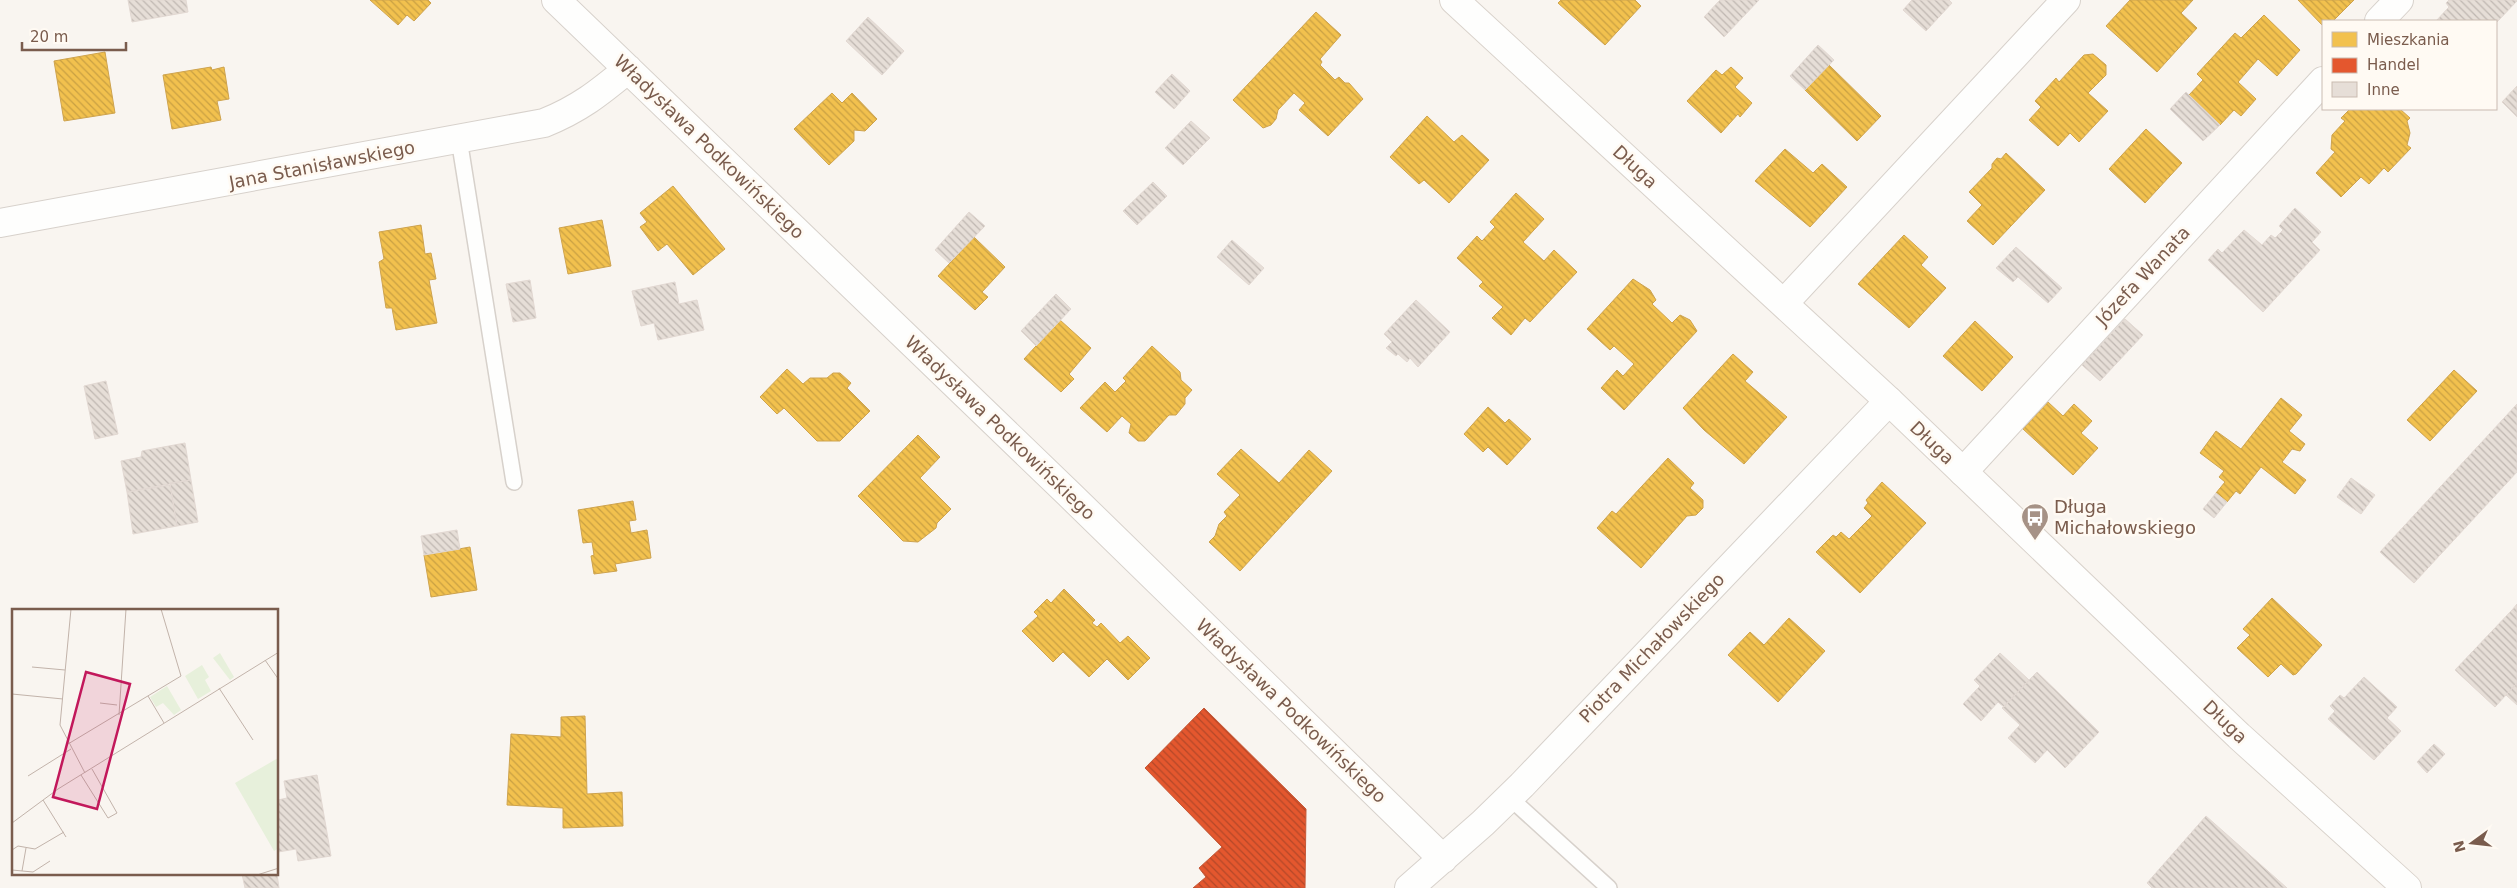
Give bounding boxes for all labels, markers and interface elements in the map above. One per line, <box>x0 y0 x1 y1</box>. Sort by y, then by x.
scale bar <box>22 20 126 52</box>
legend <box>2322 20 2497 110</box>
text: 20 m <box>30 28 68 46</box>
text: Mieszkania <box>2367 31 2450 49</box>
street label: Władysława Podkowińskiego <box>610 50 809 243</box>
text: Handel <box>2367 56 2420 74</box>
text: Inne <box>2367 81 2400 99</box>
street label: Jana Stanisławskiego <box>226 136 417 193</box>
street label: Długa <box>1609 141 1662 192</box>
street label: Józefa Wanata <box>2091 222 2194 330</box>
street label: Władysława Podkowińskiego <box>901 331 1100 524</box>
street label: Długa <box>1906 417 1959 469</box>
place label: Długa Michałowskiego <box>2054 496 2196 538</box>
bus stop icon: Długa Michałowskiego <box>2020 502 2050 541</box>
street label: Piotra Michałowskiego <box>1575 569 1729 727</box>
inset map <box>12 609 279 876</box>
street label: Władysława Podkowińskiego <box>1192 614 1391 807</box>
street label: Długa <box>2199 696 2252 748</box>
north arrow <box>2447 818 2497 868</box>
text: N <box>2450 839 2469 854</box>

